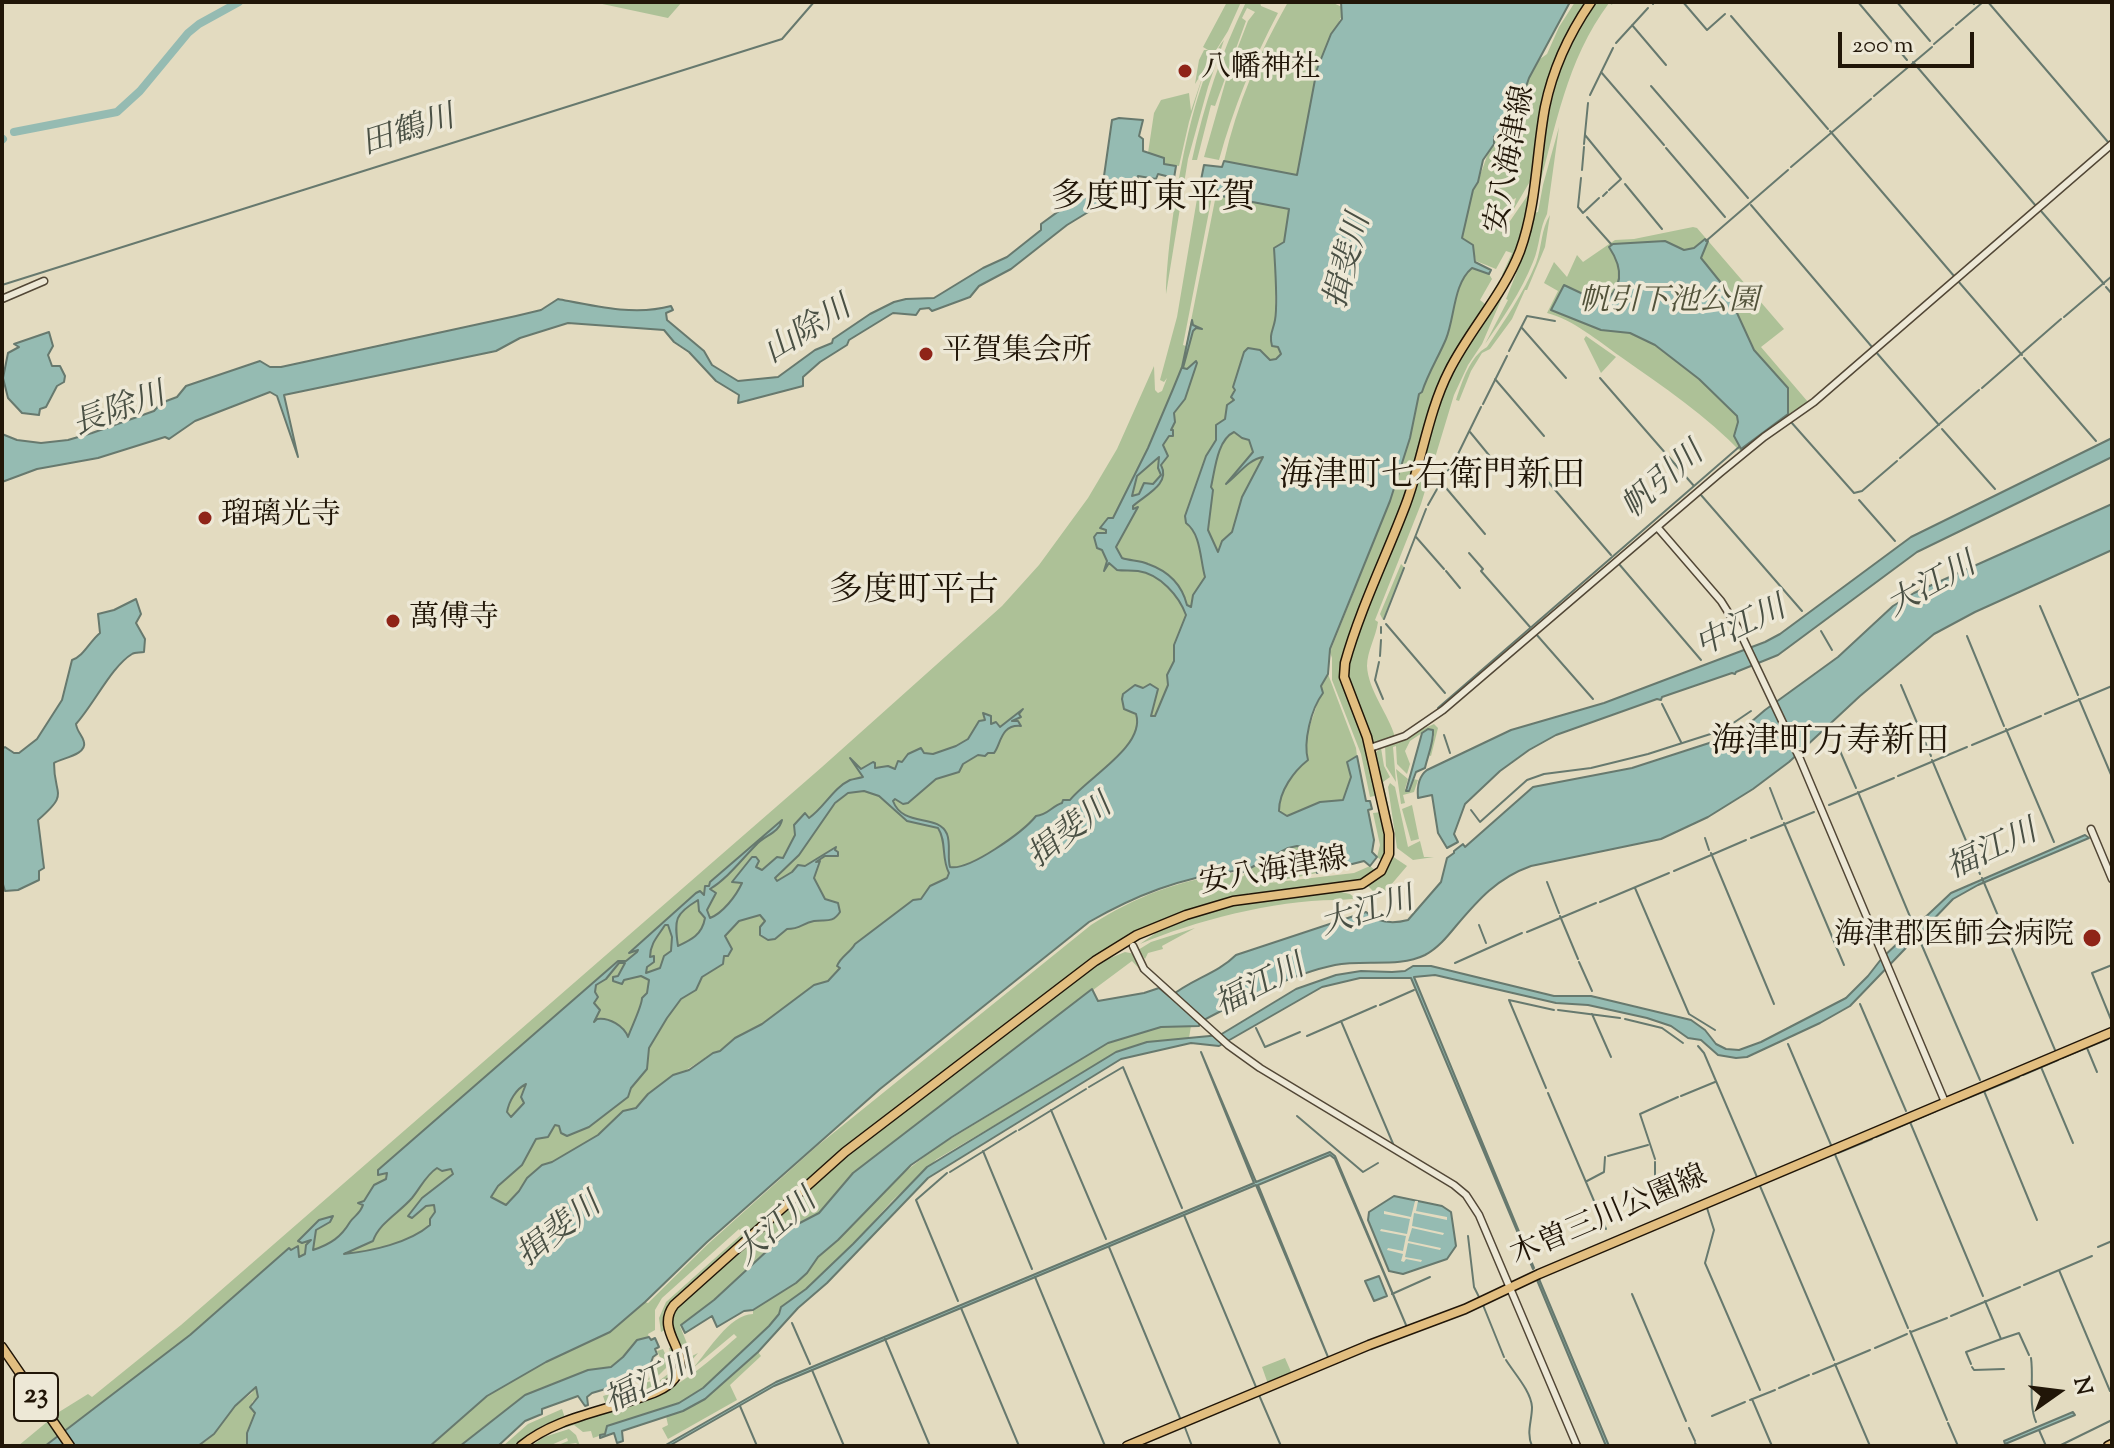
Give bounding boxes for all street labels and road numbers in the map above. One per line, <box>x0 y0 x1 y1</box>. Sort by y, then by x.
street label: 安八海津線 <box>1481 83 1545 237</box>
street label: 安八海津線 <box>1197 843 1351 905</box>
street label: 木曽三川公園線 <box>1506 1160 1714 1276</box>
road number: 23 <box>14 1373 58 1421</box>

